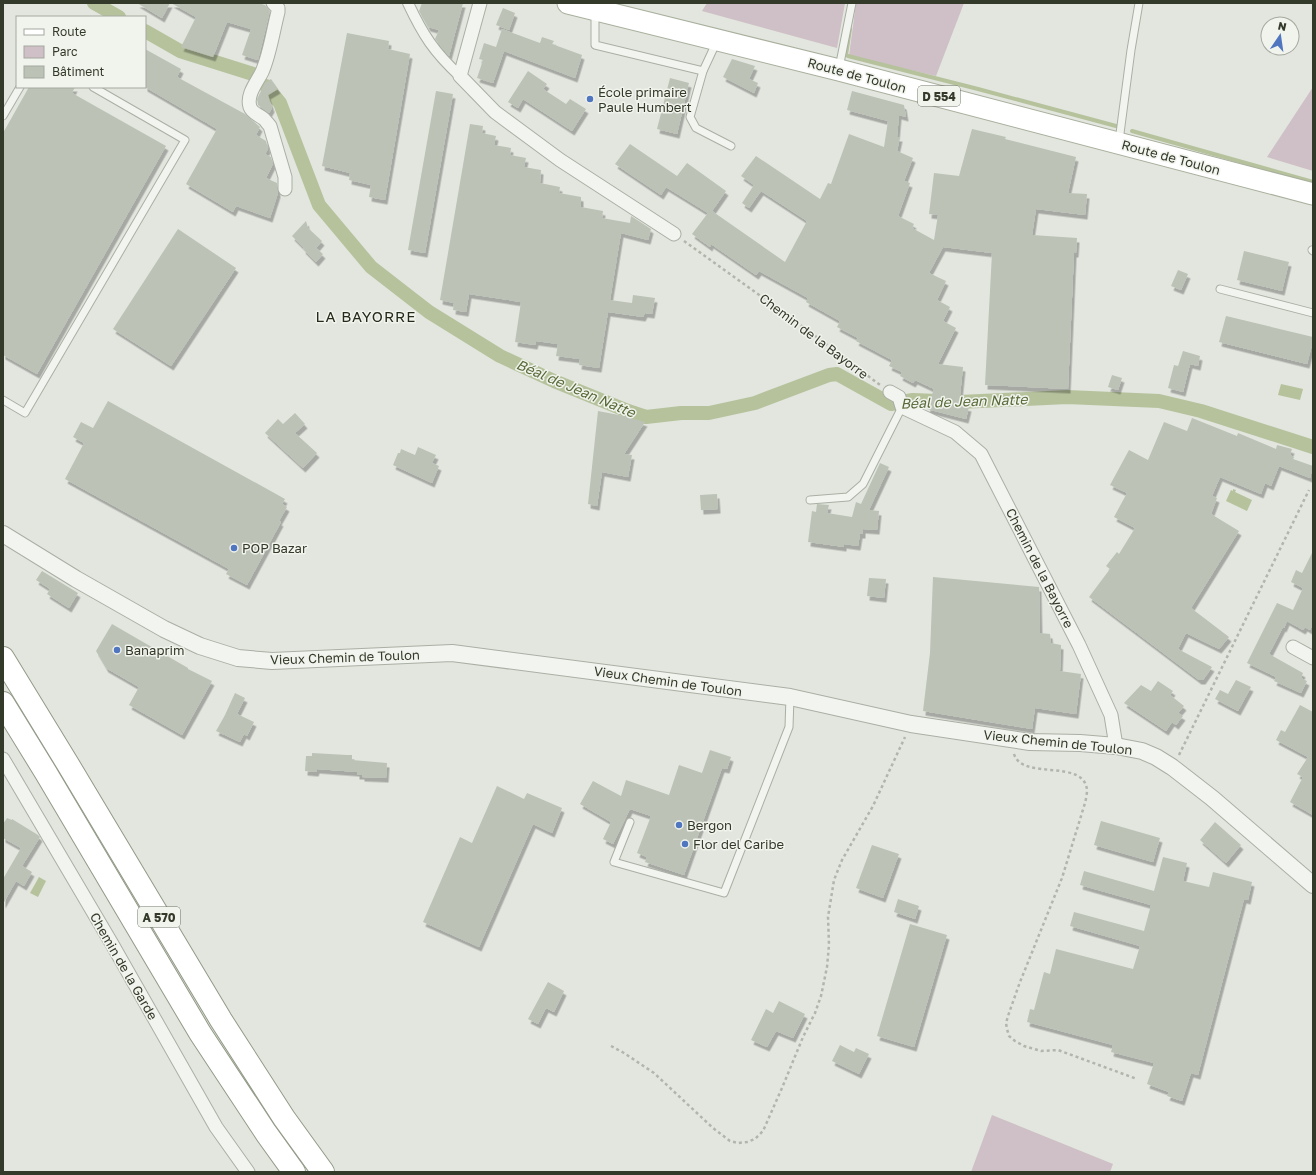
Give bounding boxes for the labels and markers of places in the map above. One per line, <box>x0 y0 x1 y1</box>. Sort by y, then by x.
place label: École primaire Paule Humbert <box>598 84 692 115</box>
marker: École primaire Paule Humbert <box>585 94 595 104</box>
place label: POP Bazar <box>242 540 307 556</box>
marker: POP Bazar <box>229 543 239 553</box>
place label: Banaprim <box>125 642 184 658</box>
marker: Banaprim <box>112 645 122 655</box>
place label: Bergon <box>687 817 732 833</box>
marker: Bergon <box>674 820 684 830</box>
place label: Flor del Caribe <box>693 836 784 852</box>
marker: Flor del Caribe <box>680 839 690 849</box>

